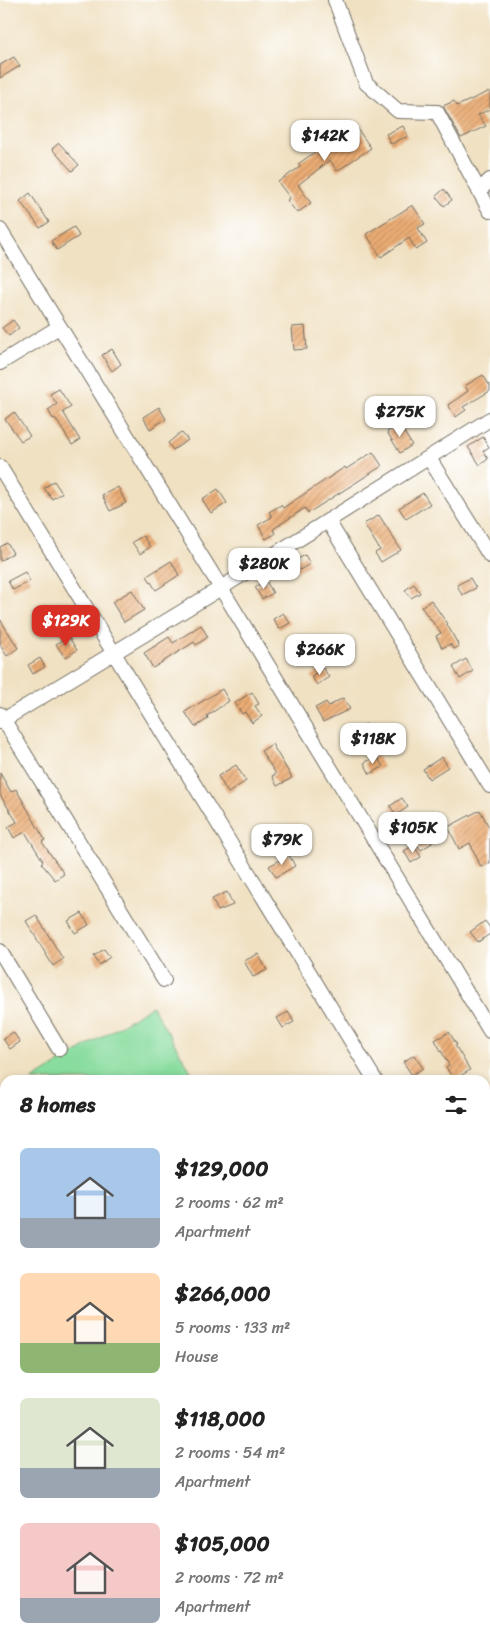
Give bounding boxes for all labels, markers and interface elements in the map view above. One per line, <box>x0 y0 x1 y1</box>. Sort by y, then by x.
pin: $142K <box>290 120 360 162</box>
text: $142K <box>302 121 348 150</box>
pin: $275K <box>365 396 435 438</box>
text: $275K <box>376 397 424 426</box>
pin: $280K <box>229 548 299 590</box>
text: $280K <box>239 549 289 578</box>
pin: $129K <box>31 604 101 647</box>
text: $129K <box>43 606 89 635</box>
pin: $266K <box>285 634 355 676</box>
text: $266K <box>296 635 344 664</box>
pin: $118K <box>338 722 408 765</box>
text: $118K <box>351 724 395 753</box>
pin: $105K <box>378 812 448 854</box>
text: $105K <box>389 813 437 842</box>
pin: $79K <box>252 824 312 866</box>
text: $79K <box>262 825 302 854</box>
text: 8 homes <box>20 1086 95 1124</box>
icon: filters <box>442 1091 470 1119</box>
text: $129,000 <box>175 1150 269 1188</box>
icon: home <box>60 1168 120 1228</box>
text: 2 rooms · 62 m² <box>175 1188 284 1217</box>
text: Apartment <box>175 1217 251 1246</box>
text: $266,000 <box>175 1275 271 1313</box>
icon: home <box>60 1293 120 1353</box>
text: 5 rooms · 133 m² <box>175 1313 290 1342</box>
text: House <box>175 1342 218 1371</box>
text: $118,000 <box>175 1400 265 1438</box>
icon: home <box>60 1418 120 1478</box>
text: 2 rooms · 54 m² <box>175 1438 285 1467</box>
text: Apartment <box>175 1467 251 1496</box>
text: $105,000 <box>175 1525 270 1563</box>
icon: home <box>60 1543 120 1603</box>
text: 2 rooms · 72 m² <box>175 1563 284 1592</box>
text: Apartment <box>175 1592 251 1621</box>

